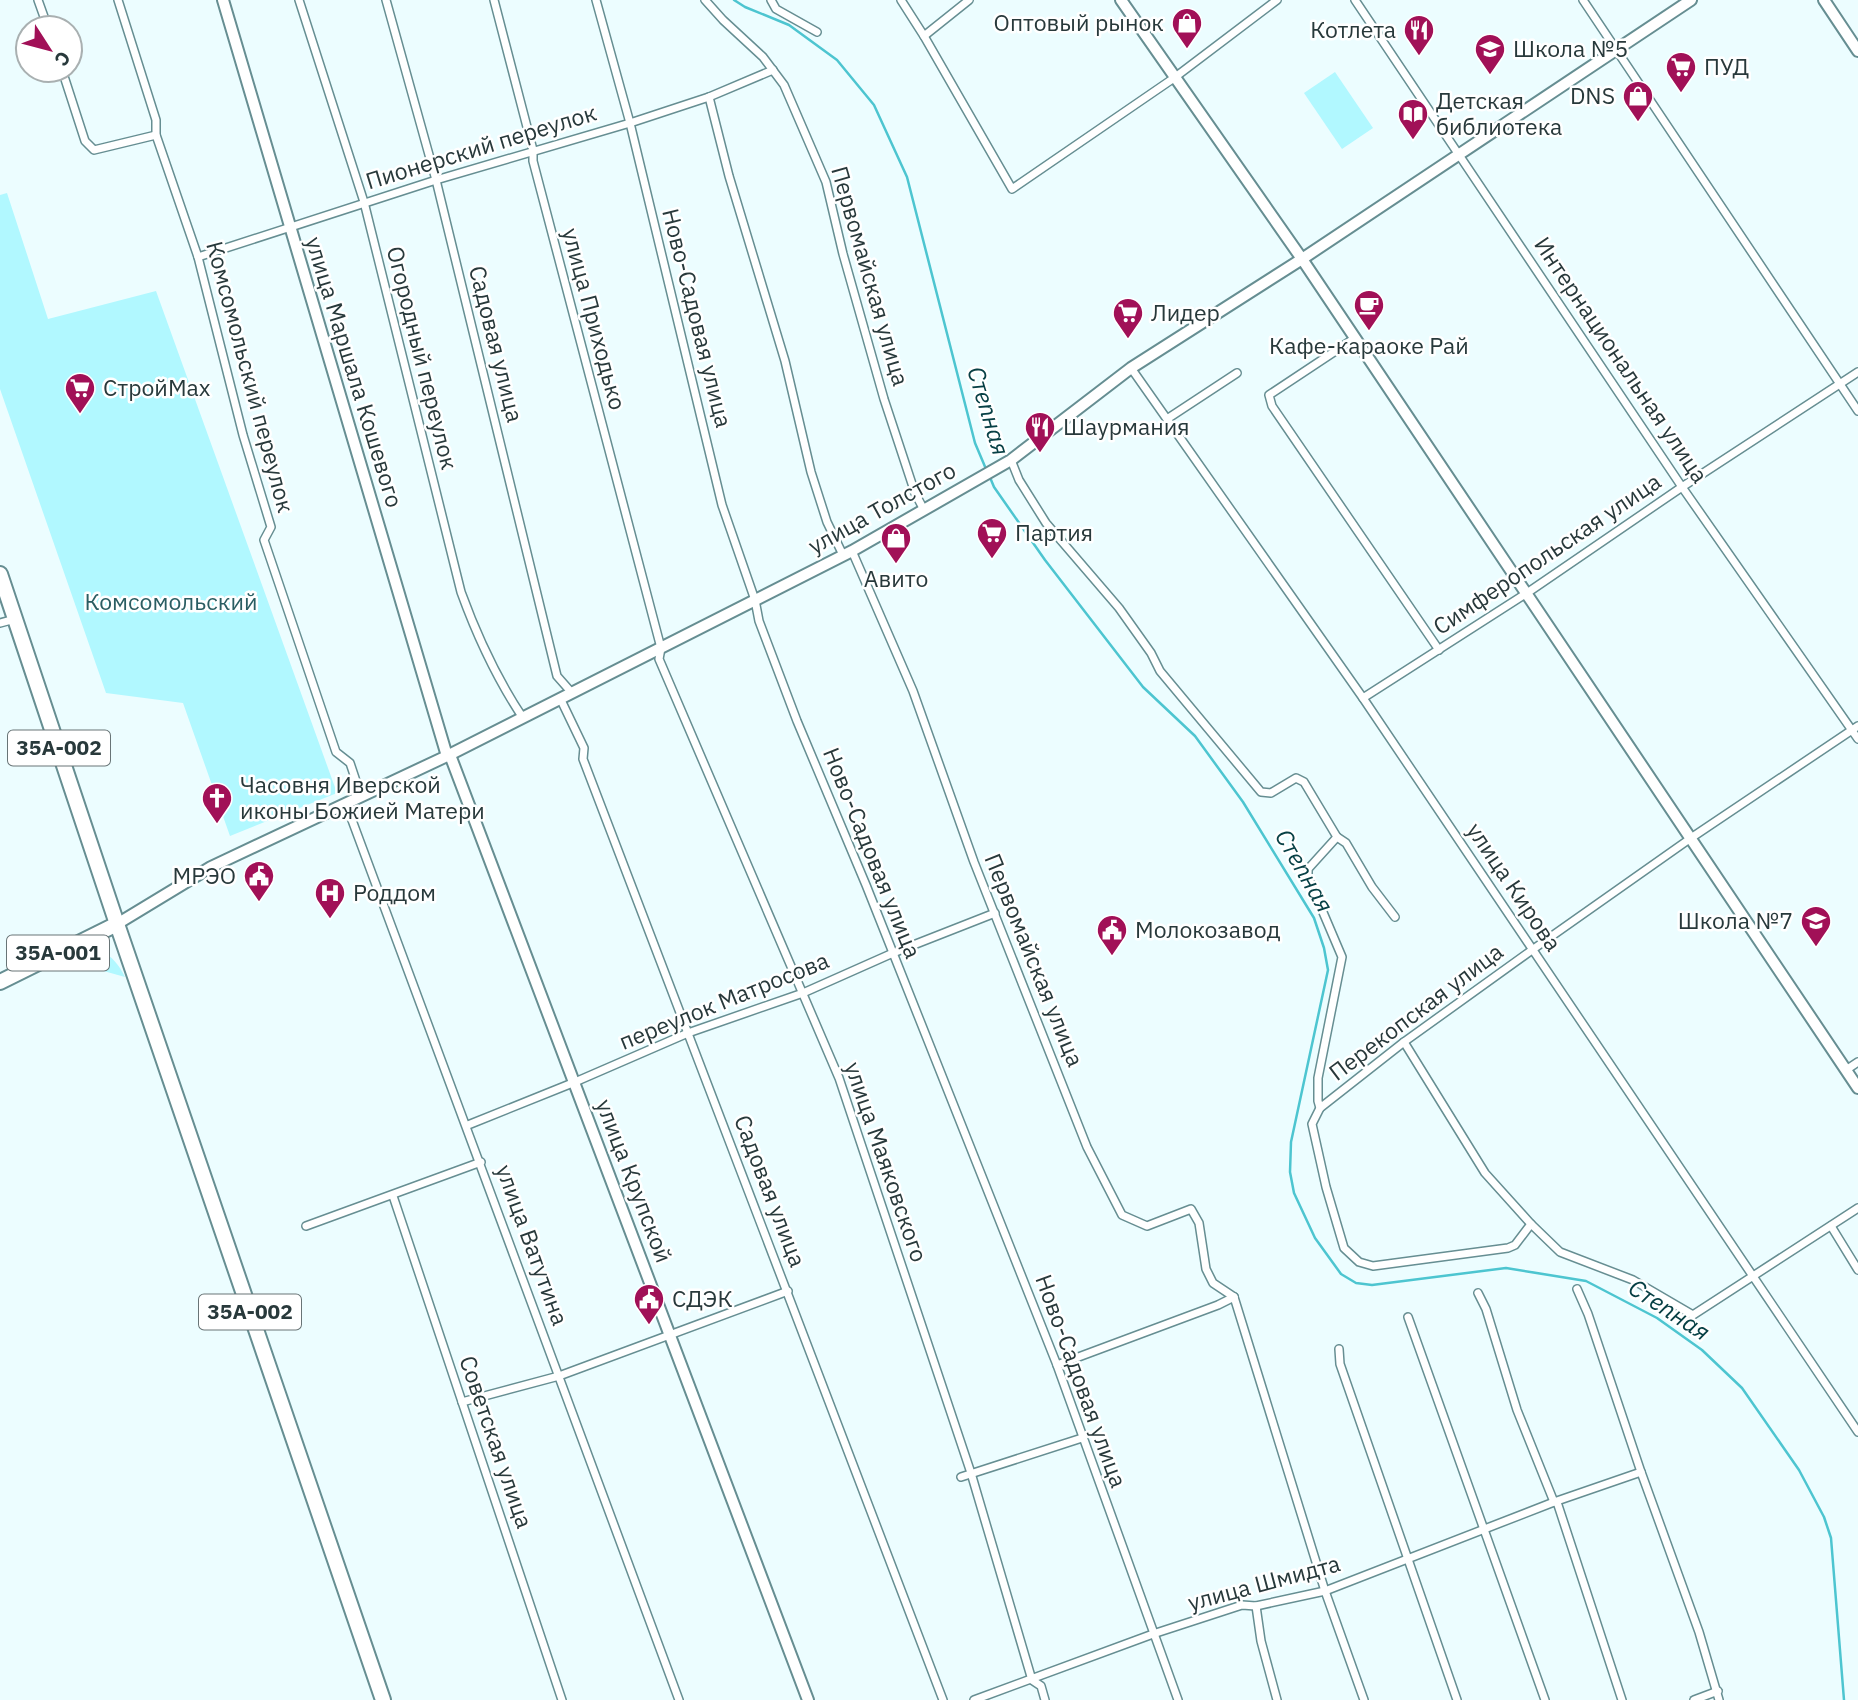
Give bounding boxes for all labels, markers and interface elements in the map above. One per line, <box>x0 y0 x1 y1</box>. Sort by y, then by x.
shop icon: Оптовый рынок <box>1170 6 1204 50</box>
place label: Оптовый рынок <box>994 7 1164 37</box>
restaurant icon: Котлета <box>1402 13 1436 57</box>
north arrow <box>14 14 84 84</box>
place label: Котлета <box>1310 14 1396 44</box>
school or university icon: Школа №5 <box>1473 32 1507 76</box>
place label: Школа №5 <box>1513 33 1628 63</box>
text: С <box>49 47 76 71</box>
supermarket icon: ПУД <box>1664 50 1698 94</box>
place label: ПУД <box>1704 51 1749 81</box>
shop icon: DNS <box>1621 79 1655 123</box>
place label: DNS <box>1570 80 1615 110</box>
place label: Детская библиотека <box>1436 85 1562 141</box>
street label: Пионерский переулок <box>362 97 600 195</box>
library icon: Детская библиотека <box>1396 97 1430 141</box>
street label: Первомайская улица <box>825 162 917 389</box>
street label: Ново-Садовая улица <box>656 205 740 430</box>
street label: улица Приходько <box>556 225 634 413</box>
street label: Интернациональная улица <box>1528 231 1716 488</box>
street label: улица Маршала Кошевого <box>299 233 410 511</box>
street label: Комсомольский переулок <box>200 238 302 516</box>
street label: Огородный переулок <box>381 243 465 473</box>
street label: Садовая улица <box>463 262 531 425</box>
cafe icon: Кафе-караоке Рай <box>1352 288 1386 332</box>
supermarket icon: Лидер <box>1111 296 1145 340</box>
place label: Лидер <box>1151 297 1220 327</box>
place label: Кафе-караоке Рай <box>1269 330 1469 360</box>
water label: Степная <box>960 362 1018 459</box>
supermarket icon: СтройMax <box>63 371 97 415</box>
place label: СтройMax <box>103 372 211 402</box>
restaurant icon: Шаурмания <box>1023 410 1057 454</box>
place label: Шаурмания <box>1063 411 1190 441</box>
street label: улица Толстого <box>802 454 961 560</box>
street label: Симферопольская улица <box>1427 466 1666 641</box>
supermarket icon: Партия <box>975 516 1009 560</box>
place label: Партия <box>1015 517 1093 547</box>
shop icon: Авито <box>879 521 913 565</box>
place label: Авито <box>864 563 928 593</box>
park label: Комсомольский <box>85 586 257 616</box>
road number: 35А-002 <box>8 730 110 766</box>
street label: Ново-Садовая улица <box>817 743 929 962</box>
place label: Часовня Иверской иконы Божией Матери <box>240 769 485 825</box>
church icon: Часовня Иверской иконы Божией Матери <box>200 781 234 825</box>
street label: улица Кирова <box>1461 816 1569 957</box>
water label: Степная <box>1268 823 1341 918</box>
street label: Первомайская улица <box>978 849 1091 1071</box>
public building icon: МРЭО <box>242 859 276 903</box>
place label: МРЭО <box>173 860 236 890</box>
hospital icon: Роддом <box>313 876 347 920</box>
place label: Роддом <box>353 877 436 907</box>
school or university icon: Школа №7 <box>1799 904 1833 948</box>
place label: Школа №7 <box>1678 905 1793 935</box>
public building icon: Молокозавод <box>1095 913 1129 957</box>
place label: Молокозавод <box>1135 914 1281 944</box>
road number: 35А-001 <box>7 936 109 970</box>
street label: Перекопская улица <box>1322 936 1509 1087</box>
street label: переулок Матросова <box>614 944 833 1056</box>
street label: улица Маяковского <box>839 1058 935 1266</box>
street label: улица Крупской <box>590 1095 680 1267</box>
street label: Садовая улица <box>728 1111 814 1271</box>
street label: улица Ватутина <box>490 1160 576 1329</box>
street label: Ново-Садовая улица <box>1029 1270 1134 1491</box>
water label: Степная <box>1623 1271 1716 1347</box>
public building icon: СДЭК <box>632 1282 666 1326</box>
place label: СДЭК <box>672 1283 733 1313</box>
road number: 35А-002 <box>199 1294 301 1330</box>
street label: Советская улица <box>453 1351 541 1532</box>
street label: улица Шмидта <box>1184 1547 1343 1617</box>

